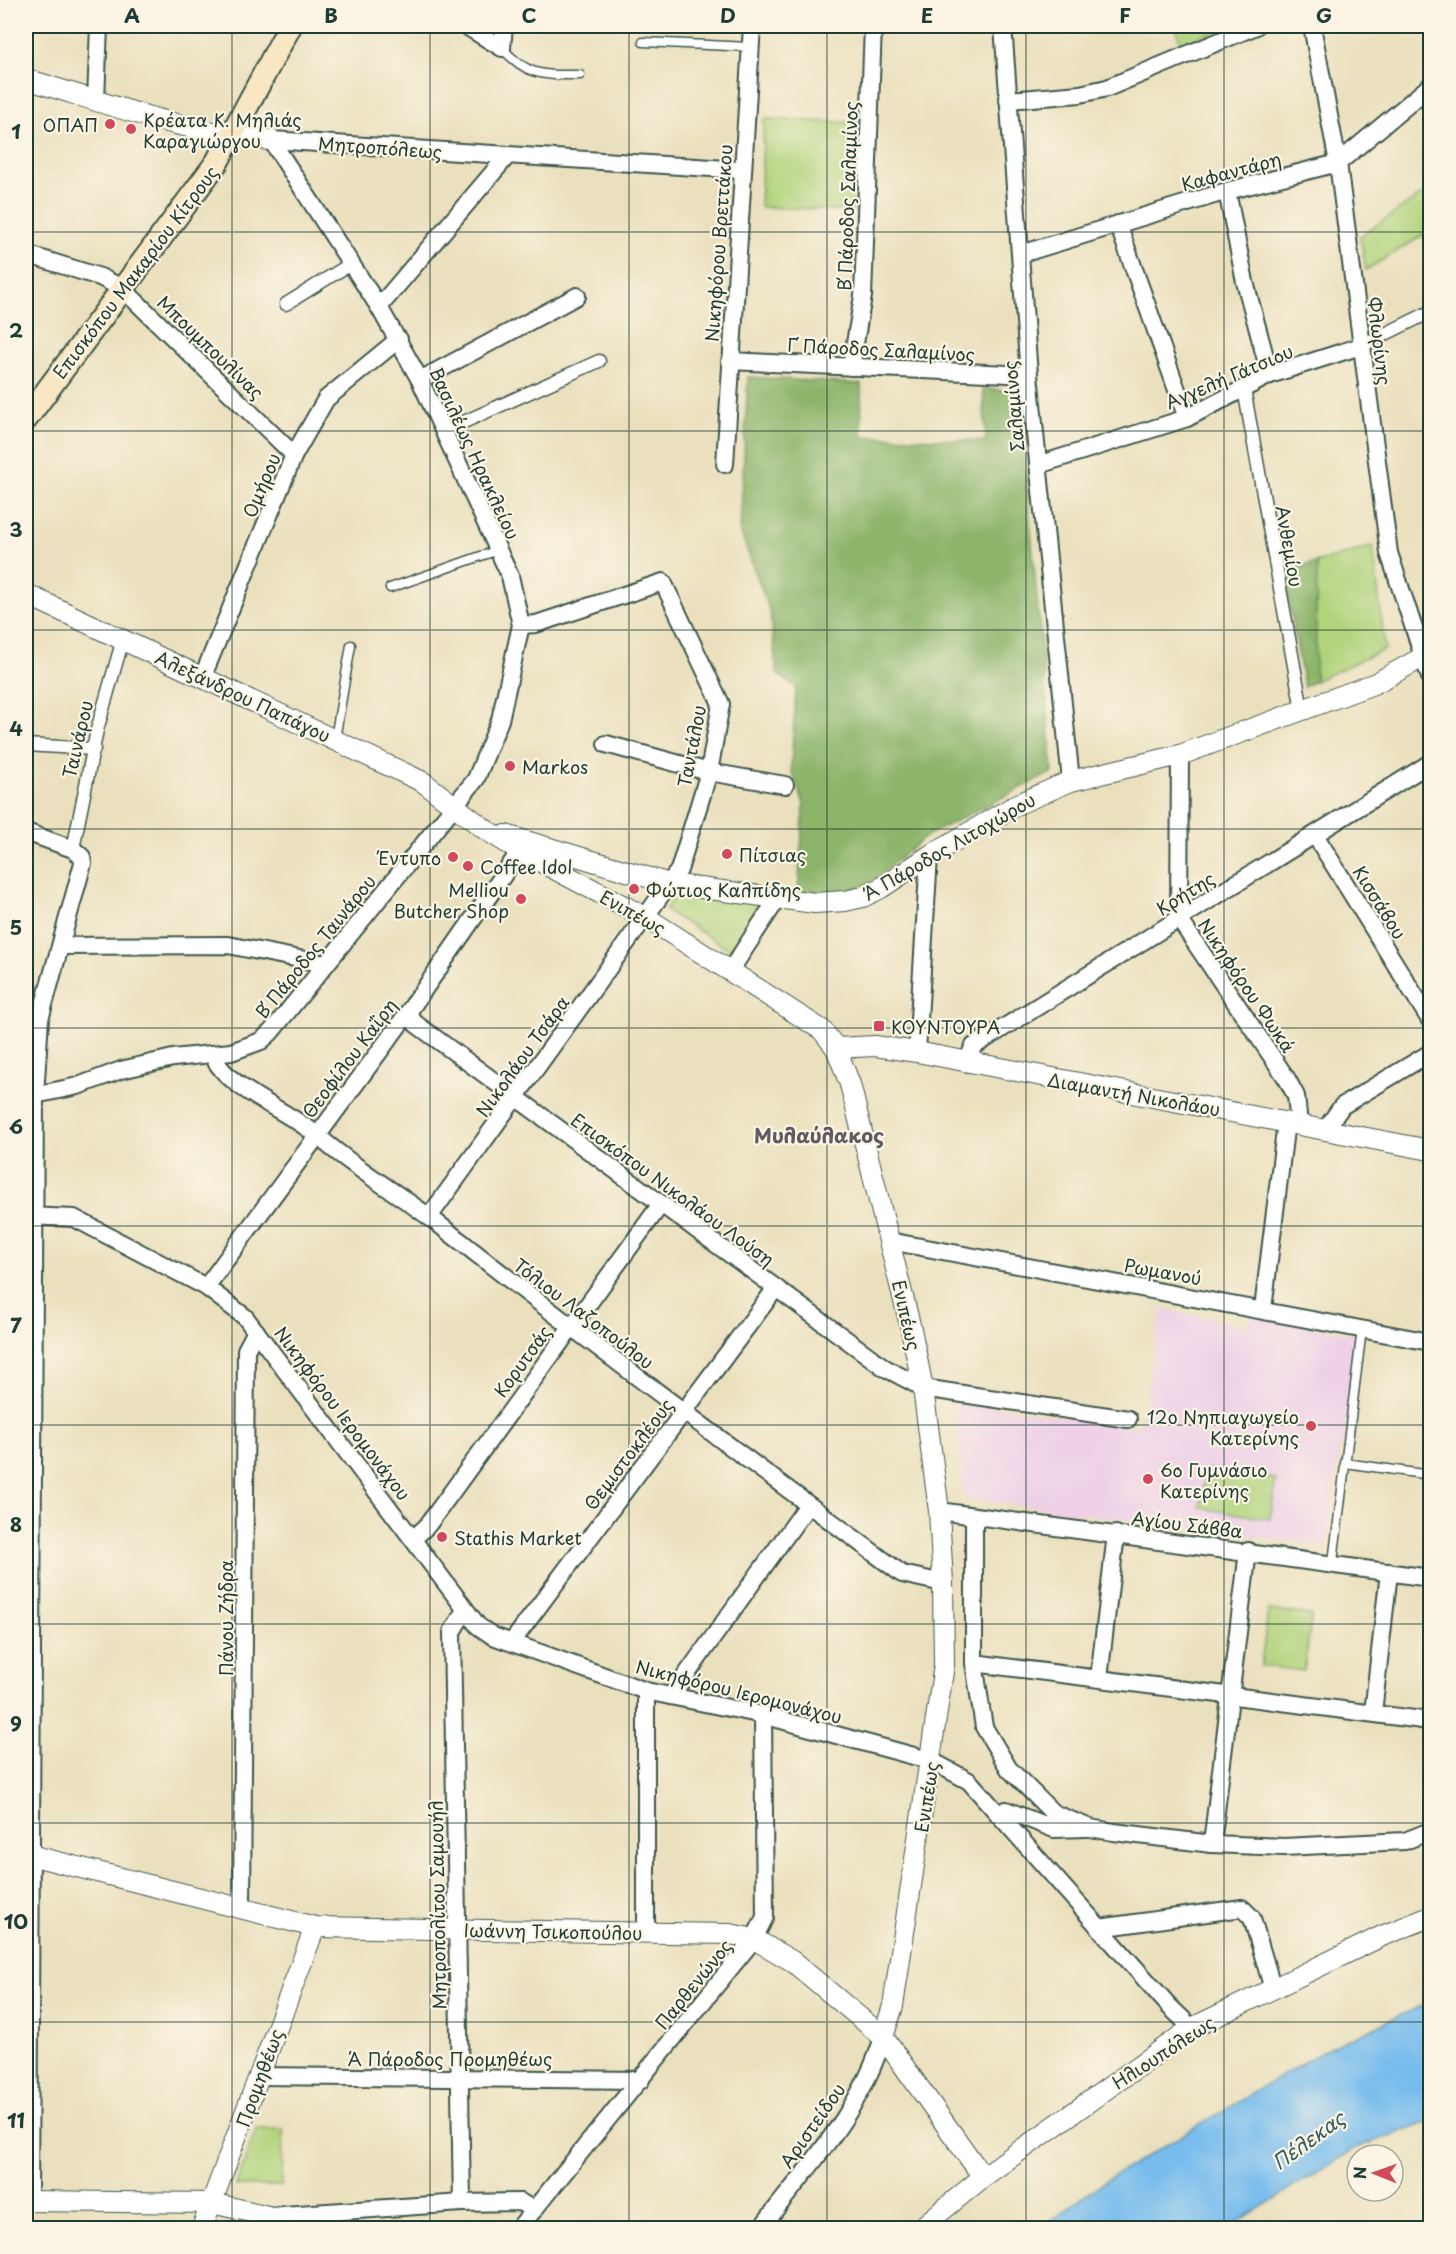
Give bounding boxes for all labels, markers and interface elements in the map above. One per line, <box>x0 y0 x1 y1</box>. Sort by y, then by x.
text: A <box>124 0 140 30</box>
text: B <box>324 0 338 30</box>
text: C <box>521 0 537 30</box>
text: D <box>720 0 736 30</box>
text: E <box>921 0 933 30</box>
text: F <box>1119 0 1131 30</box>
text: G <box>1316 0 1332 30</box>
street label: Β΄ Πάροδος Σαλαμίνος <box>830 101 864 291</box>
place label: Κρέατα Κ. Μηλιάς Καραγιώργου <box>143 106 302 154</box>
place label: ΟΠΑΠ <box>43 111 98 138</box>
text: 1 <box>11 116 21 146</box>
marker: ΟΠΑΠ <box>103 117 117 131</box>
marker: Κρέατα Κ. Μηλιάς Καραγιώργου <box>124 122 138 136</box>
street label: Μητροπόλεως <box>317 129 443 165</box>
street label: Νικηφόρου Βρεττάκου <box>698 143 738 343</box>
street label: Καφαντάρη <box>1178 145 1284 197</box>
street label: Επισκόπου Μακαρίου Κίτρους <box>46 160 224 384</box>
street label: Μπουμπουλίνας <box>152 289 270 405</box>
street label: Φλωρίνης <box>1361 295 1399 387</box>
text: 2 <box>9 315 23 345</box>
street label: Γ΄ Πάροδος Σαλαμίνος <box>786 331 976 367</box>
street label: Αγγελή Γάτσιου <box>1161 337 1297 415</box>
street label: Σαλαμίνος <box>996 360 1030 452</box>
street label: Βασιλέως Ηρακλείου <box>423 362 527 544</box>
street label: Ομήρου <box>235 448 287 522</box>
street label: Ανθεμίου <box>1270 503 1310 589</box>
text: 3 <box>9 514 23 544</box>
street label: Αλεξάνδρου Παπάγου <box>151 643 335 749</box>
street label: Ταινάρου <box>55 697 99 781</box>
street label: Ταντάλου <box>670 703 712 789</box>
text: 4 <box>9 713 23 743</box>
place label: Markos <box>522 753 588 780</box>
marker: Markos <box>503 759 517 773</box>
street label: Α΄ Πάροδος Λιτοχώρου <box>858 786 1040 906</box>
place label: Πίτσιας <box>739 841 806 868</box>
place label: Έντυπο <box>376 844 441 871</box>
marker: Πίτσιας <box>720 847 734 861</box>
marker: Έντυπο <box>446 850 460 864</box>
place label: Coffee Idol <box>480 853 572 880</box>
marker: Coffee Idol <box>461 859 475 873</box>
street label: Κισσάβου <box>1347 860 1413 944</box>
street label: Κρήτης <box>1150 864 1220 922</box>
street label: Β΄ Πάροδος Ταινάρου <box>248 868 382 1024</box>
place label: Melliou Butcher Shop <box>394 876 509 924</box>
place label: Φώτιος Καλπίδης <box>646 876 801 903</box>
marker: Φώτιος Καλπίδης <box>627 882 641 896</box>
street label: Ενιπέως <box>595 883 671 941</box>
marker: Melliou Butcher Shop <box>514 892 528 906</box>
text: 5 <box>10 912 22 942</box>
street label: Νικηφόρου Φωκά <box>1192 912 1302 1058</box>
street label: Νικολάου Τσάρα <box>469 990 575 1122</box>
street label: Θεοφίλου Καΐρη <box>295 993 403 1123</box>
place label: ΚΟΥΝΤΟΥΡΑ <box>891 1013 1000 1040</box>
marker: ΚΟΥΝΤΟΥΡΑ <box>872 1019 886 1033</box>
street label: Διαμαντή Νικολάου <box>1045 1065 1223 1123</box>
street label: Επισκόπου Νικολάου Λούση <box>566 1106 780 1272</box>
text: 6 <box>9 1111 23 1141</box>
district label: Μυλαύλακος <box>754 1120 884 1150</box>
street label: Τόλιου Λαζοπούλου <box>508 1251 660 1375</box>
street label: Ρωμανού <box>1122 1251 1204 1291</box>
street label: Ενιπέως <box>886 1277 928 1353</box>
text: 7 <box>10 1310 22 1340</box>
street label: Κορυτσάς <box>487 1319 557 1403</box>
street label: Νικηφόρου Ιερομονάχου <box>269 1320 417 1506</box>
street label: Θεμιστοκλέους <box>577 1393 679 1515</box>
place label: 12ο Νηπιαγωγείο Κατερίνης <box>1147 1403 1299 1451</box>
marker: 12ο Νηπιαγωγείο Κατερίνης <box>1304 1419 1318 1433</box>
place label: 6ο Γυμνάσιο Κατερίνης <box>1160 1456 1267 1504</box>
marker: 6ο Γυμνάσιο Κατερίνης <box>1141 1472 1155 1486</box>
street label: Αγίου Σάββα <box>1130 1504 1244 1544</box>
text: 8 <box>10 1509 22 1539</box>
place label: Stathis Market <box>454 1524 582 1551</box>
marker: Stathis Market <box>435 1530 449 1544</box>
street label: Πάνου Ζήδρα <box>212 1560 239 1676</box>
street label: Νικηφόρου Ιερομονάχου <box>633 1652 845 1730</box>
text: 9 <box>10 1708 22 1738</box>
street label: Ενιπέως <box>907 1760 945 1834</box>
street label: Μητροπολίτου Σαμουήλ <box>422 1800 452 2010</box>
text: 10 <box>4 1906 28 1936</box>
street label: Ιωάννη Τσικοπούλου <box>463 1916 643 1946</box>
street label: Παρθενώνος <box>648 1933 738 2035</box>
street label: Ηλιουπόλεως <box>1106 2009 1220 2095</box>
street label: Προμηθέως <box>229 2025 289 2131</box>
street label: Α΄ Πάροδος Προμηθέως <box>348 2045 552 2072</box>
street label: Αριστείδου <box>773 2077 851 2173</box>
water label: Πέλεκας <box>1265 2102 1352 2177</box>
text: 11 <box>7 2105 25 2135</box>
north arrow <box>1345 2143 1405 2203</box>
text: N <box>1347 2166 1371 2179</box>

